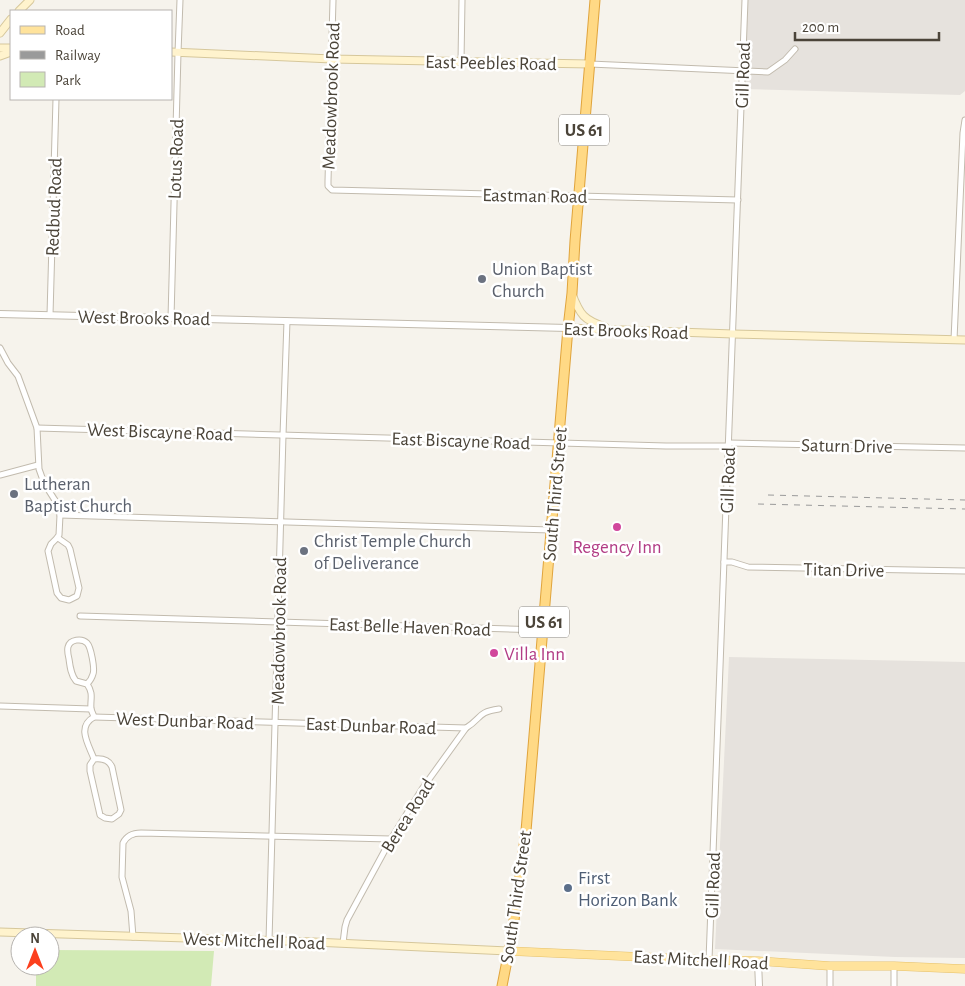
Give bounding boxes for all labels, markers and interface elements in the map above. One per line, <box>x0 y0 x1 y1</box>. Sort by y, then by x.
legend <box>10 10 172 100</box>
scale bar <box>795 10 939 42</box>
text: 200 m <box>802 20 839 35</box>
street label: Meadowbrook Road <box>319 22 344 170</box>
text: Road <box>55 23 85 38</box>
street label: Gill Road <box>733 41 754 109</box>
text: Railway <box>55 48 101 63</box>
street label: East Peebles Road <box>425 53 557 74</box>
text: Park <box>55 73 81 88</box>
road number: US 61 <box>559 114 609 146</box>
street label: Lotus Road <box>166 118 187 200</box>
street label: Redbud Road <box>43 157 66 257</box>
street label: Eastman Road <box>482 186 588 207</box>
place label: Union Baptist Church <box>492 260 592 301</box>
marker: Union Baptist Church <box>476 273 488 285</box>
street label: West Brooks Road <box>78 308 211 329</box>
street label: East Brooks Road <box>563 320 689 343</box>
street label: West Biscayne Road <box>87 420 233 445</box>
street label: South Third Street <box>540 427 571 562</box>
street label: East Biscayne Road <box>391 430 531 453</box>
street label: Saturn Drive <box>801 436 893 457</box>
street label: Gill Road <box>718 446 739 514</box>
place label: Lutheran Baptist Church <box>24 475 132 516</box>
marker: Lutheran Baptist Church <box>8 488 20 500</box>
marker: Regency Inn <box>611 521 623 533</box>
place label: Christ Temple Church of Deliverance <box>314 532 471 573</box>
place label: Regency Inn <box>572 538 662 557</box>
marker: Christ Temple Church of Deliverance <box>298 545 310 557</box>
street label: Meadowbrook Road <box>269 557 290 705</box>
street label: Titan Drive <box>803 560 885 581</box>
road number: US 61 <box>519 606 569 638</box>
street label: East Belle Haven Road <box>329 615 492 640</box>
place label: Villa Inn <box>504 645 565 664</box>
marker: Villa Inn <box>488 647 500 659</box>
street label: West Dunbar Road <box>116 710 254 733</box>
street label: East Dunbar Road <box>305 715 437 738</box>
street label: Berea Road <box>378 775 438 856</box>
street label: South Third Street <box>498 829 535 965</box>
street label: Gill Road <box>703 851 724 919</box>
place label: First Horizon Bank <box>578 869 678 910</box>
marker: First Horizon Bank <box>562 882 574 894</box>
north arrow <box>10 926 60 976</box>
street label: West Mitchell Road <box>182 930 326 953</box>
text: N <box>30 932 40 946</box>
street label: East Mitchell Road <box>633 947 769 974</box>

